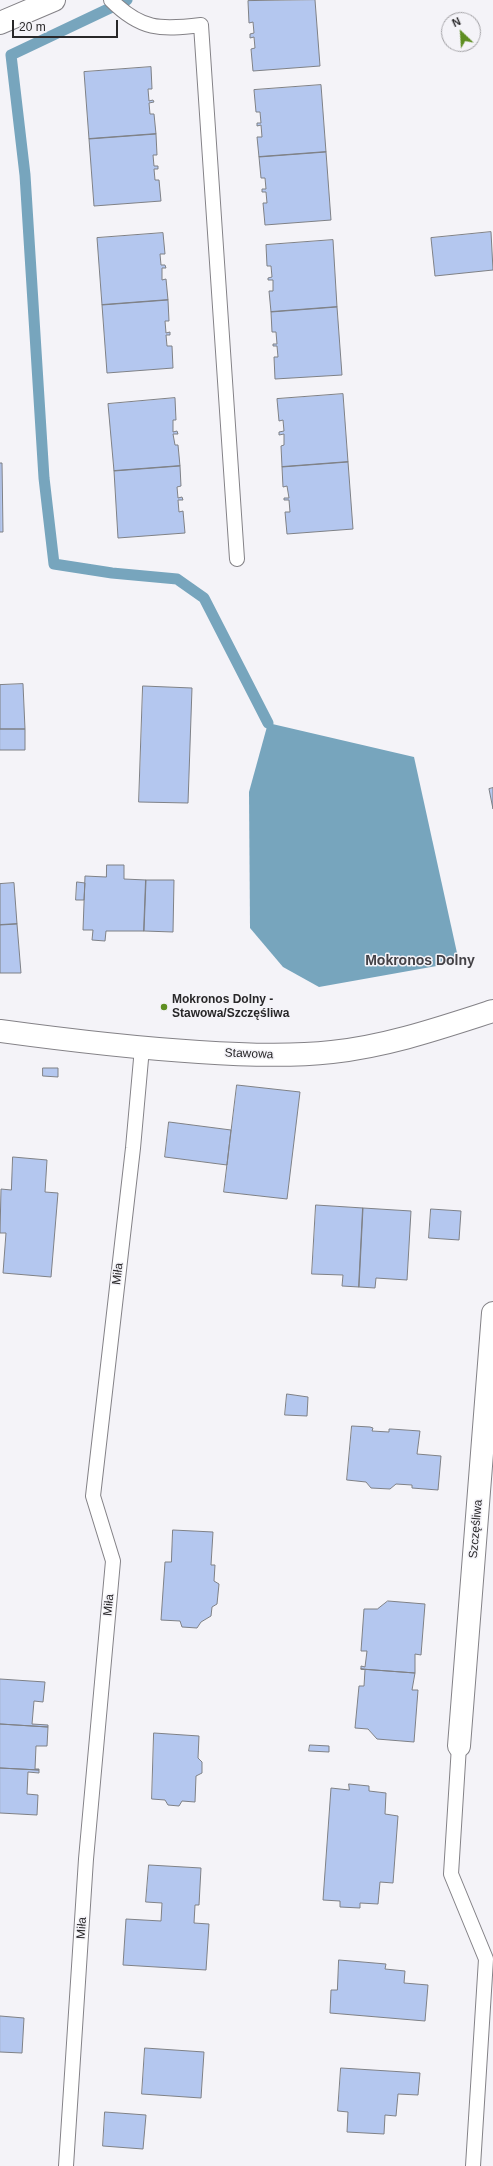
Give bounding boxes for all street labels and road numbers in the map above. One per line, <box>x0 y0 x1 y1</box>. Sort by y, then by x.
street label: Stawowa <box>224 1046 274 1062</box>
street label: Miła <box>110 1262 126 1286</box>
street label: Szczęśliwa <box>466 1499 486 1559</box>
street label: Miła <box>101 1593 117 1617</box>
street label: Miła <box>74 1917 90 1939</box>

